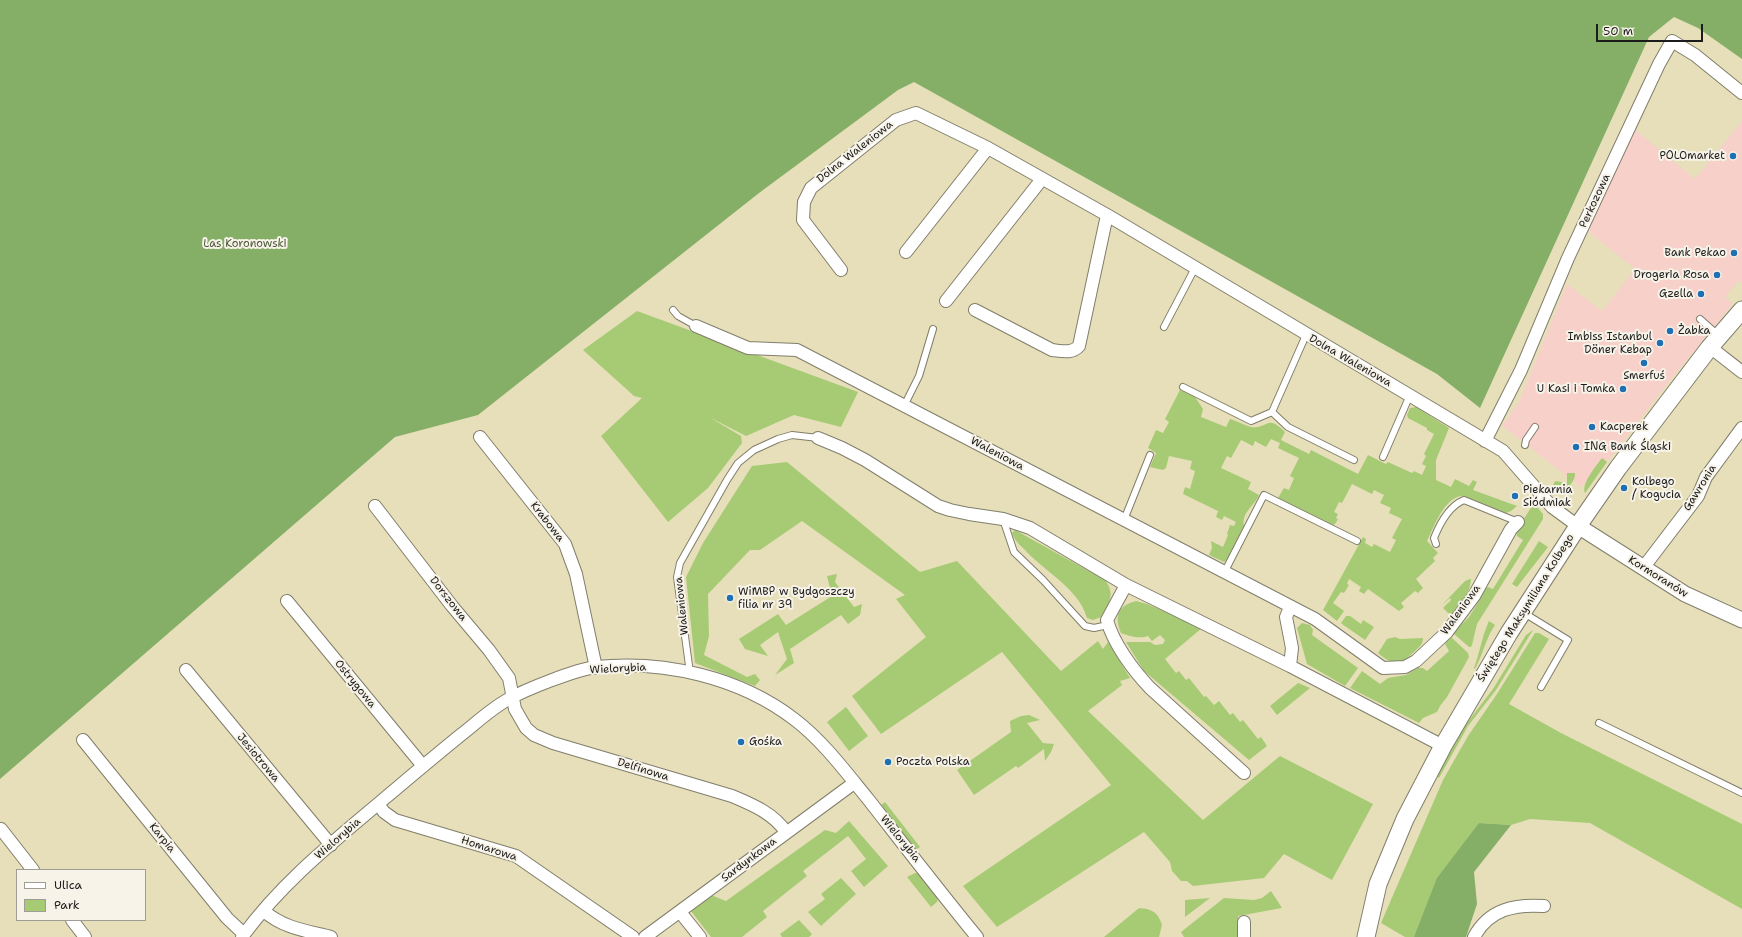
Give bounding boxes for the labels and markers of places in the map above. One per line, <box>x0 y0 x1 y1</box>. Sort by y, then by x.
place label: POLOmarket <box>1659 149 1725 163</box>
marker: POLOmarket <box>1728 151 1738 161</box>
place label: Bank Pekao <box>1665 246 1726 260</box>
marker: Bank Pekao <box>1729 248 1739 258</box>
place label: Drogeria Rosa <box>1634 268 1709 282</box>
marker: Drogeria Rosa <box>1712 270 1722 280</box>
place label: Gzella <box>1659 287 1693 301</box>
marker: Gzella <box>1696 289 1706 299</box>
place label: Żabka <box>1678 324 1710 338</box>
marker: Żabka <box>1665 326 1675 336</box>
place label: Imbiss Istanbul Döner Kebap <box>1568 330 1652 356</box>
marker: Imbiss Istanbul Döner Kebap <box>1655 338 1665 348</box>
marker: Smerfuś <box>1639 358 1649 368</box>
place label: Smerfuś <box>1623 369 1665 383</box>
place label: U Kasi i Tomka <box>1537 382 1615 396</box>
marker: U Kasi i Tomka <box>1618 384 1628 394</box>
place label: Kacperek <box>1600 420 1648 434</box>
marker: Kacperek <box>1587 422 1597 432</box>
place label: ING Bank Śląski <box>1584 440 1671 454</box>
marker: ING Bank Śląski <box>1571 442 1581 452</box>
place label: Kolbego / Kogucia <box>1632 475 1681 501</box>
place label: Piekarnia Siódmiak <box>1523 483 1572 509</box>
marker: Kolbego / Kogucia <box>1619 483 1629 493</box>
marker: Piekarnia Siódmiak <box>1510 491 1520 501</box>
place label: WiMBP w Bydgoszczy filia nr 39 <box>738 585 855 611</box>
marker: WiMBP w Bydgoszczy filia nr 39 <box>725 593 735 603</box>
place label: Gośka <box>749 735 782 749</box>
marker: Gośka <box>736 737 746 747</box>
place label: Poczta Polska <box>896 755 970 769</box>
marker: Poczta Polska <box>883 757 893 767</box>

